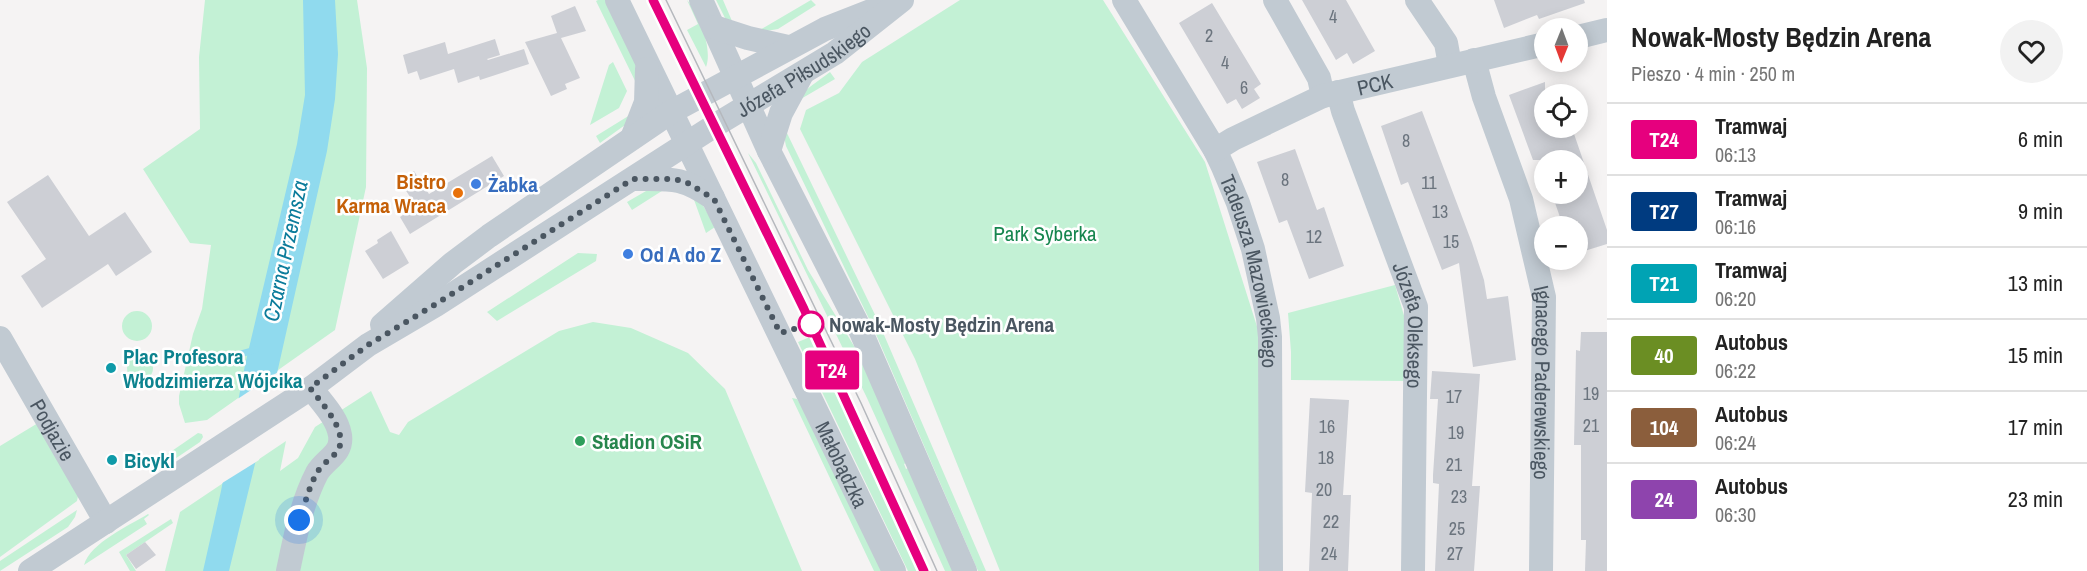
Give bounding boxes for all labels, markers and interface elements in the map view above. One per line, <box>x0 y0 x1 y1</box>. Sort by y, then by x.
house number: 4 <box>1329 4 1337 29</box>
street label: Józefa Piłsudskiego <box>731 16 877 124</box>
north arrow <box>1534 18 1588 72</box>
map controls <box>1534 18 1588 270</box>
text: Nowak-Mosty Będzin Arena <box>1631 18 1931 56</box>
button: heart <box>2000 20 2063 83</box>
house number: 2 <box>1205 23 1213 48</box>
house number: 4 <box>1221 50 1229 75</box>
text: Pieszo · 4 min · 250 m <box>1631 60 1795 87</box>
street label: PCK <box>1354 66 1396 102</box>
house number: 6 <box>1240 75 1248 100</box>
button: locate <box>1534 84 1588 138</box>
text: Tramwaj <box>1715 111 1787 141</box>
text: 6 min <box>2018 124 2063 154</box>
text: T24 <box>1649 125 1679 154</box>
house number: 8 <box>1402 128 1410 153</box>
text: 06:13 <box>1715 141 1756 168</box>
button: + <box>1534 150 1588 204</box>
place label: Bistro Karma Wraca <box>336 167 446 220</box>
house number: 8 <box>1281 167 1289 192</box>
place label: Żabka <box>488 170 538 199</box>
street label: Tadeusza Mazowieckiego <box>1213 170 1285 368</box>
house number: 11 <box>1421 170 1437 195</box>
marker: Żabka <box>469 177 483 191</box>
water label: Czarna Przemsza <box>255 178 315 324</box>
text: Tramwaj <box>1715 183 1787 213</box>
marker: Bistro Karma Wraca <box>451 186 465 200</box>
text: 9 min <box>2018 196 2063 226</box>
text: T27 <box>1649 197 1679 226</box>
house number: 13 <box>1432 199 1448 224</box>
text: 06:16 <box>1715 213 1756 240</box>
button: − <box>1534 216 1588 270</box>
park label: Park Syberka <box>993 219 1097 248</box>
house number: 12 <box>1306 224 1322 249</box>
house number: 15 <box>1443 229 1459 254</box>
place label: Od A do Z <box>640 240 721 269</box>
marker: Od A do Z <box>621 247 635 261</box>
text: Tramwaj <box>1715 255 1787 285</box>
street label: Józefa Oleksego <box>1386 258 1431 389</box>
text: 13 min <box>2008 268 2063 298</box>
text: T21 <box>1649 269 1679 298</box>
street label: Ignacego Paderewskiego <box>1527 282 1559 480</box>
text: 06:20 <box>1715 285 1756 312</box>
place label: Nowak-Mosty Będzin Arena <box>829 310 1055 339</box>
marker: Nowak-Mosty Będzin Arena <box>798 311 824 337</box>
text: Autobus <box>1715 327 1788 357</box>
text: 15 min <box>2008 340 2063 370</box>
text: 40 <box>1654 341 1674 370</box>
place label: Plac Profesora Włodzimierza Wójcika <box>123 342 303 395</box>
line badge: T24 <box>798 350 866 389</box>
text: T24 <box>817 356 847 385</box>
text: 06:22 <box>1715 357 1756 384</box>
marker: Plac Profesora Włodzimierza Wójcika <box>104 361 118 375</box>
house number: 19 <box>1583 381 1599 406</box>
house number: 17 <box>1446 384 1462 409</box>
street label: Podjazie <box>24 394 82 466</box>
text: Autobus <box>1715 399 1788 429</box>
text: 17 min <box>2008 412 2063 442</box>
house number: 21 <box>1583 413 1600 438</box>
text: 104 <box>1650 413 1678 442</box>
house number: 16 <box>1319 414 1335 439</box>
street label: Małobądzka <box>809 416 876 513</box>
house number: 19 <box>1448 420 1464 445</box>
place label: Stadion OSiR <box>592 427 703 456</box>
text: 06:24 <box>1715 429 1756 456</box>
marker: Stadion OSiR <box>573 434 587 448</box>
house number: 18 <box>1318 445 1334 470</box>
place label: Bicykl <box>124 446 175 475</box>
house number: 21 <box>1446 452 1463 477</box>
marker: Bicykl <box>105 453 119 467</box>
text: Autobus <box>1715 471 1788 501</box>
house number: 20 <box>1316 477 1332 502</box>
house number: 23 <box>1451 484 1467 509</box>
text: 23 min <box>2008 484 2063 514</box>
text: 24 <box>1654 485 1674 514</box>
text: 06:30 <box>1715 501 1756 528</box>
your location <box>284 505 314 535</box>
house number: 22 <box>1323 509 1339 534</box>
house number: 25 <box>1449 516 1465 541</box>
house number: 24 <box>1321 541 1337 566</box>
house number: 27 <box>1447 541 1463 566</box>

